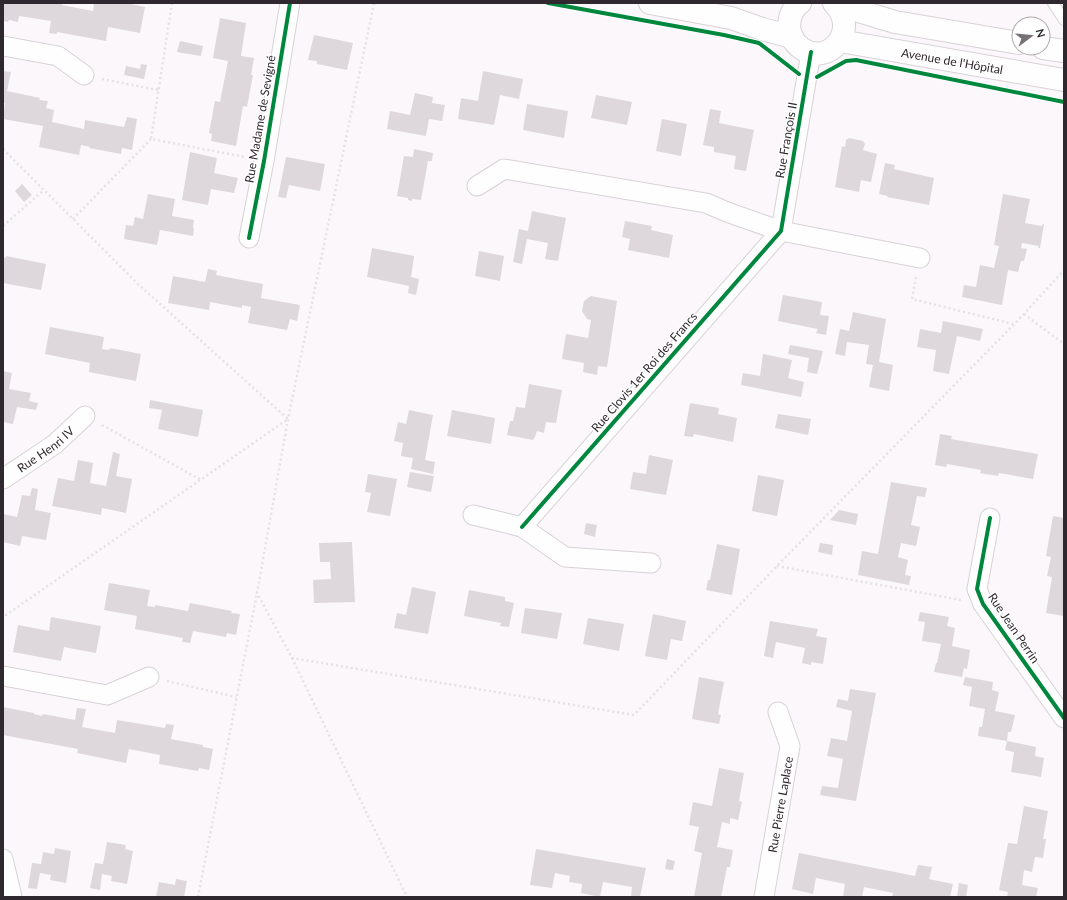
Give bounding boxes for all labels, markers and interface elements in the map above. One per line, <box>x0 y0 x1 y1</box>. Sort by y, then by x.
north arrow <box>1011 16 1051 56</box>
text: N <box>1034 27 1049 39</box>
street label: Avenue de l'Hôpital <box>900 44 1004 77</box>
street label: Rue Madame de Sevigné <box>241 54 279 184</box>
street label: Rue François II <box>772 101 800 179</box>
street label: Rue Clovis 1er Roi des Francs <box>588 309 700 435</box>
street label: Rue Henri IV <box>14 422 78 475</box>
street label: Rue Jean Perrin <box>985 590 1043 666</box>
street label: Rue Pierre Laplace <box>764 755 796 854</box>

